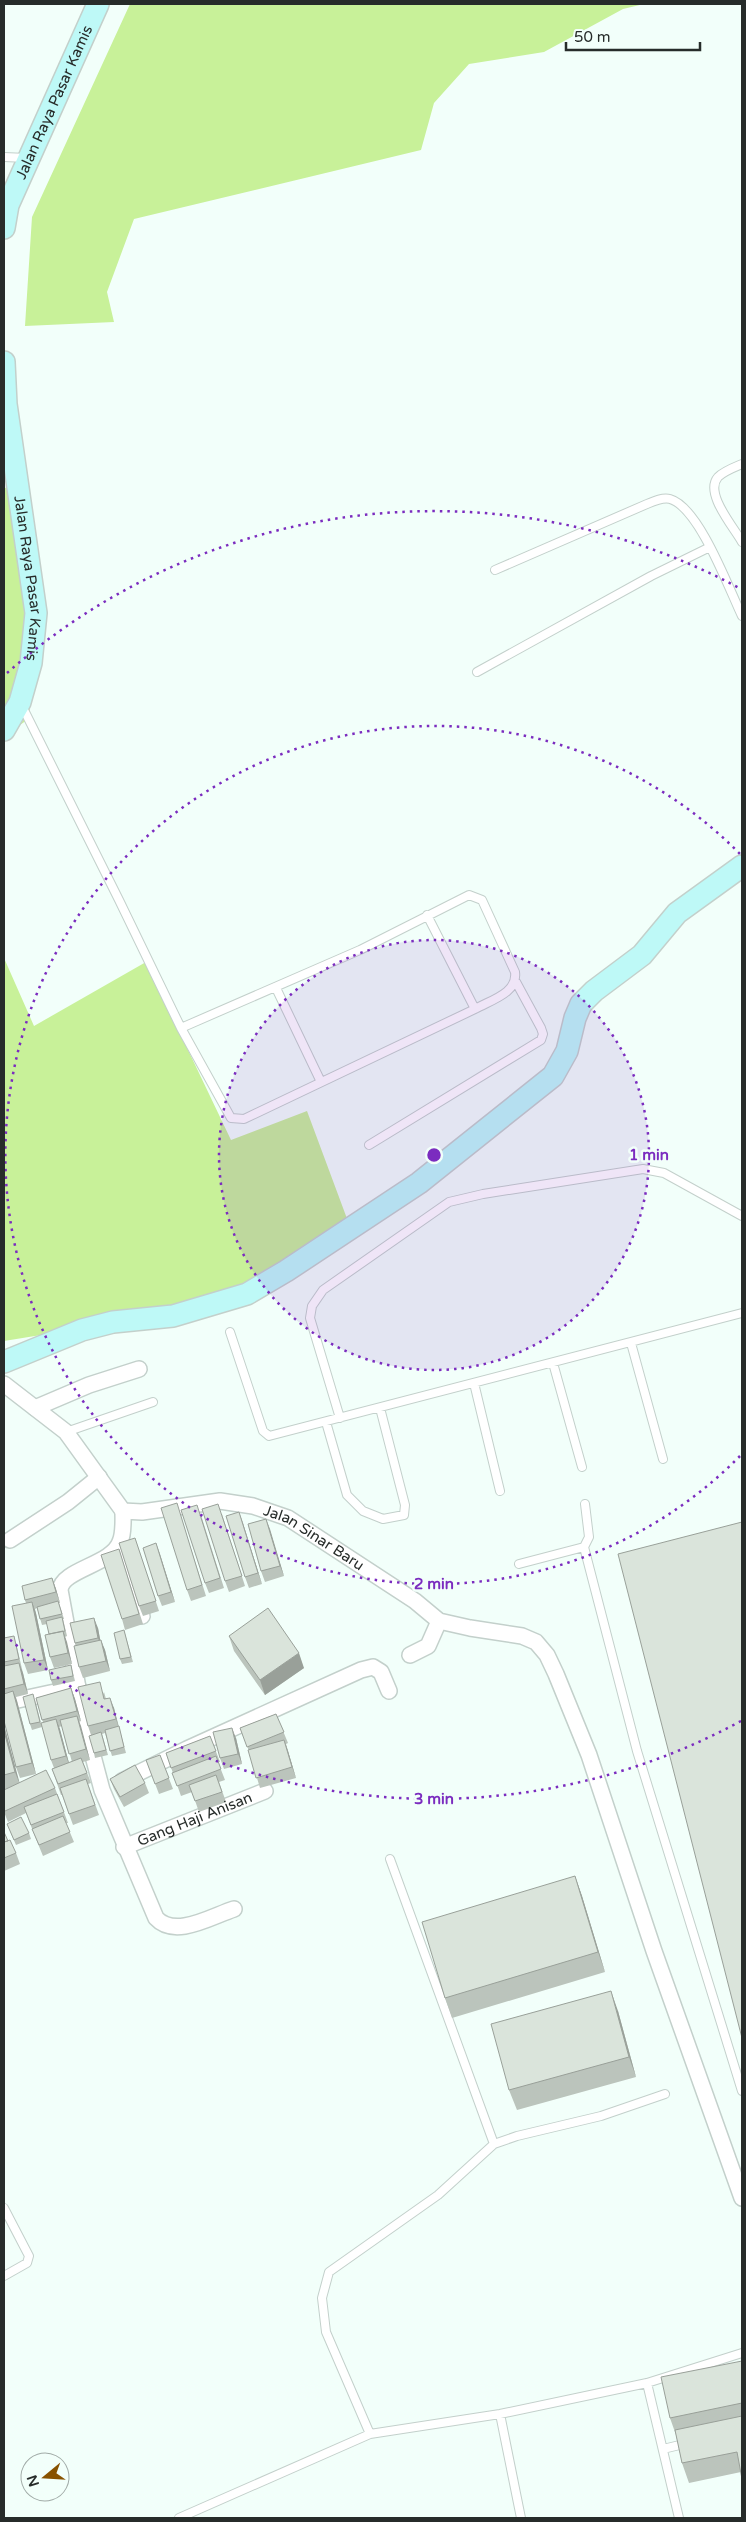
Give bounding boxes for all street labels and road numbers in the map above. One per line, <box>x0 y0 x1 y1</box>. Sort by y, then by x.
street label: Jalan Raya Pasar Kamis <box>12 22 96 182</box>
street label: Jalan Raya Pasar Kamis <box>10 494 45 662</box>
street label: Jalan Sinar Baru <box>261 1501 368 1574</box>
street label: Gang Haji Anisan <box>134 1788 255 1850</box>

